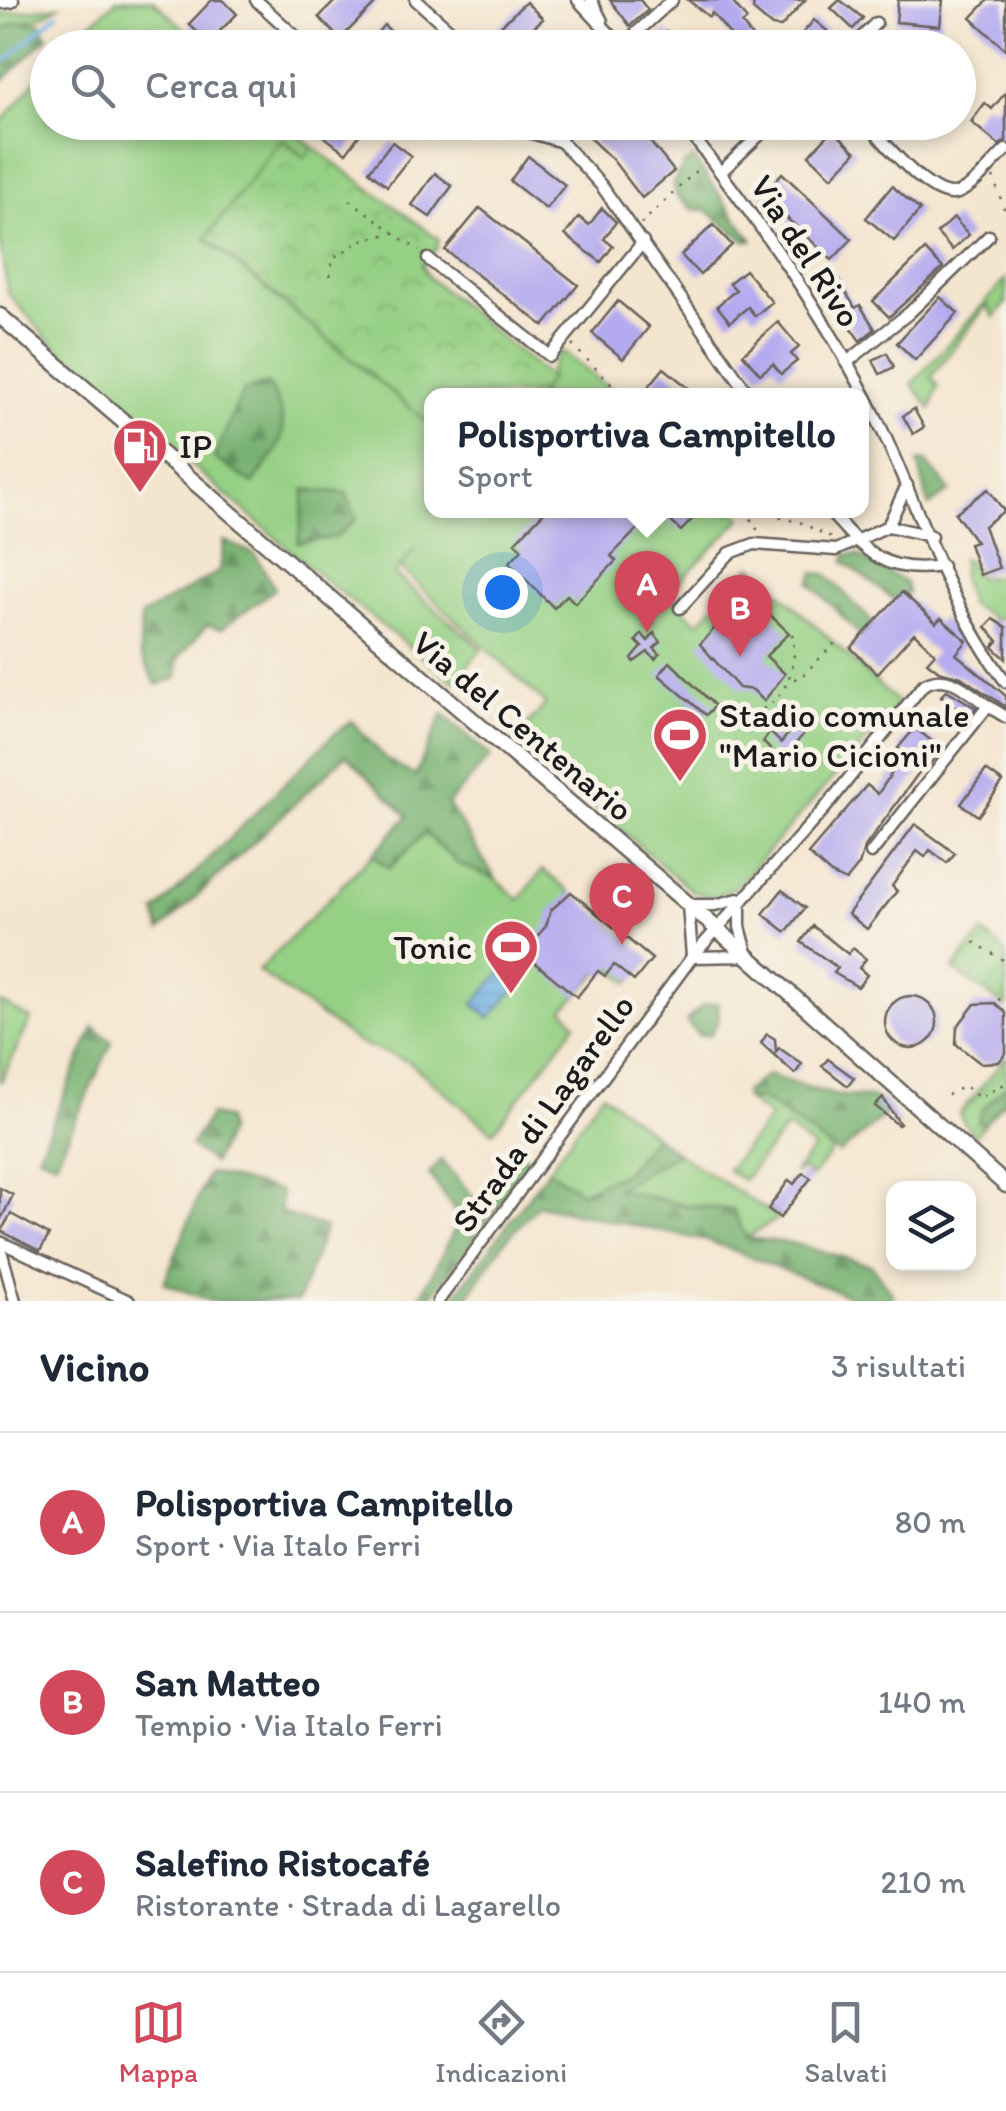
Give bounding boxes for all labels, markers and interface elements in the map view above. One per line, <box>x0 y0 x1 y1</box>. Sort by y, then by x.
search box <box>30 30 976 140</box>
icon: search <box>65 58 120 113</box>
text: Cerca qui <box>145 62 297 108</box>
street label: Via del Rivo <box>741 167 871 335</box>
popup <box>424 388 869 518</box>
text: Polisportiva Campitello <box>457 411 836 457</box>
fuel station icon: IP <box>110 416 170 495</box>
place label: IP <box>179 425 212 467</box>
text: Sport <box>457 457 533 495</box>
pin: A <box>614 550 680 633</box>
your location <box>477 567 528 618</box>
pin: B <box>708 574 772 657</box>
street label: Via del Centenario <box>404 622 642 830</box>
place label: Stadio comunale "Mario Cicioni" <box>719 694 970 776</box>
sports icon: Stadio comunale "Mario Cicioni" <box>650 705 710 784</box>
pin: C <box>590 862 654 945</box>
sports icon: Tonic <box>481 917 541 996</box>
place label: Tonic <box>393 926 472 968</box>
street label: Strada di Lagarello <box>443 986 643 1240</box>
map controls <box>886 1181 976 1271</box>
button: layers <box>886 1181 976 1271</box>
text: Vicino <box>40 1341 150 1392</box>
text: 3 risultati <box>831 1347 966 1385</box>
text: Polisportiva Campitello <box>135 1480 513 1526</box>
text: A <box>62 1503 83 1541</box>
text: 80 m <box>895 1503 966 1541</box>
text: Sport · Via Italo Ferri <box>135 1526 421 1564</box>
text: San Matteo <box>135 1660 320 1706</box>
text: B <box>62 1683 83 1721</box>
text: 140 m <box>878 1683 966 1721</box>
text: Tempio · Via Italo Ferri <box>135 1706 443 1744</box>
text: Salefino Ristocafé <box>135 1840 430 1886</box>
text: C <box>62 1863 83 1901</box>
text: 210 m <box>880 1863 966 1901</box>
text: Ristorante · Strada di Lagarello <box>135 1886 561 1924</box>
tab: Mappa <box>119 1995 198 2089</box>
tab: Indicazioni <box>435 1995 567 2089</box>
tab: Salvati <box>805 1995 887 2089</box>

